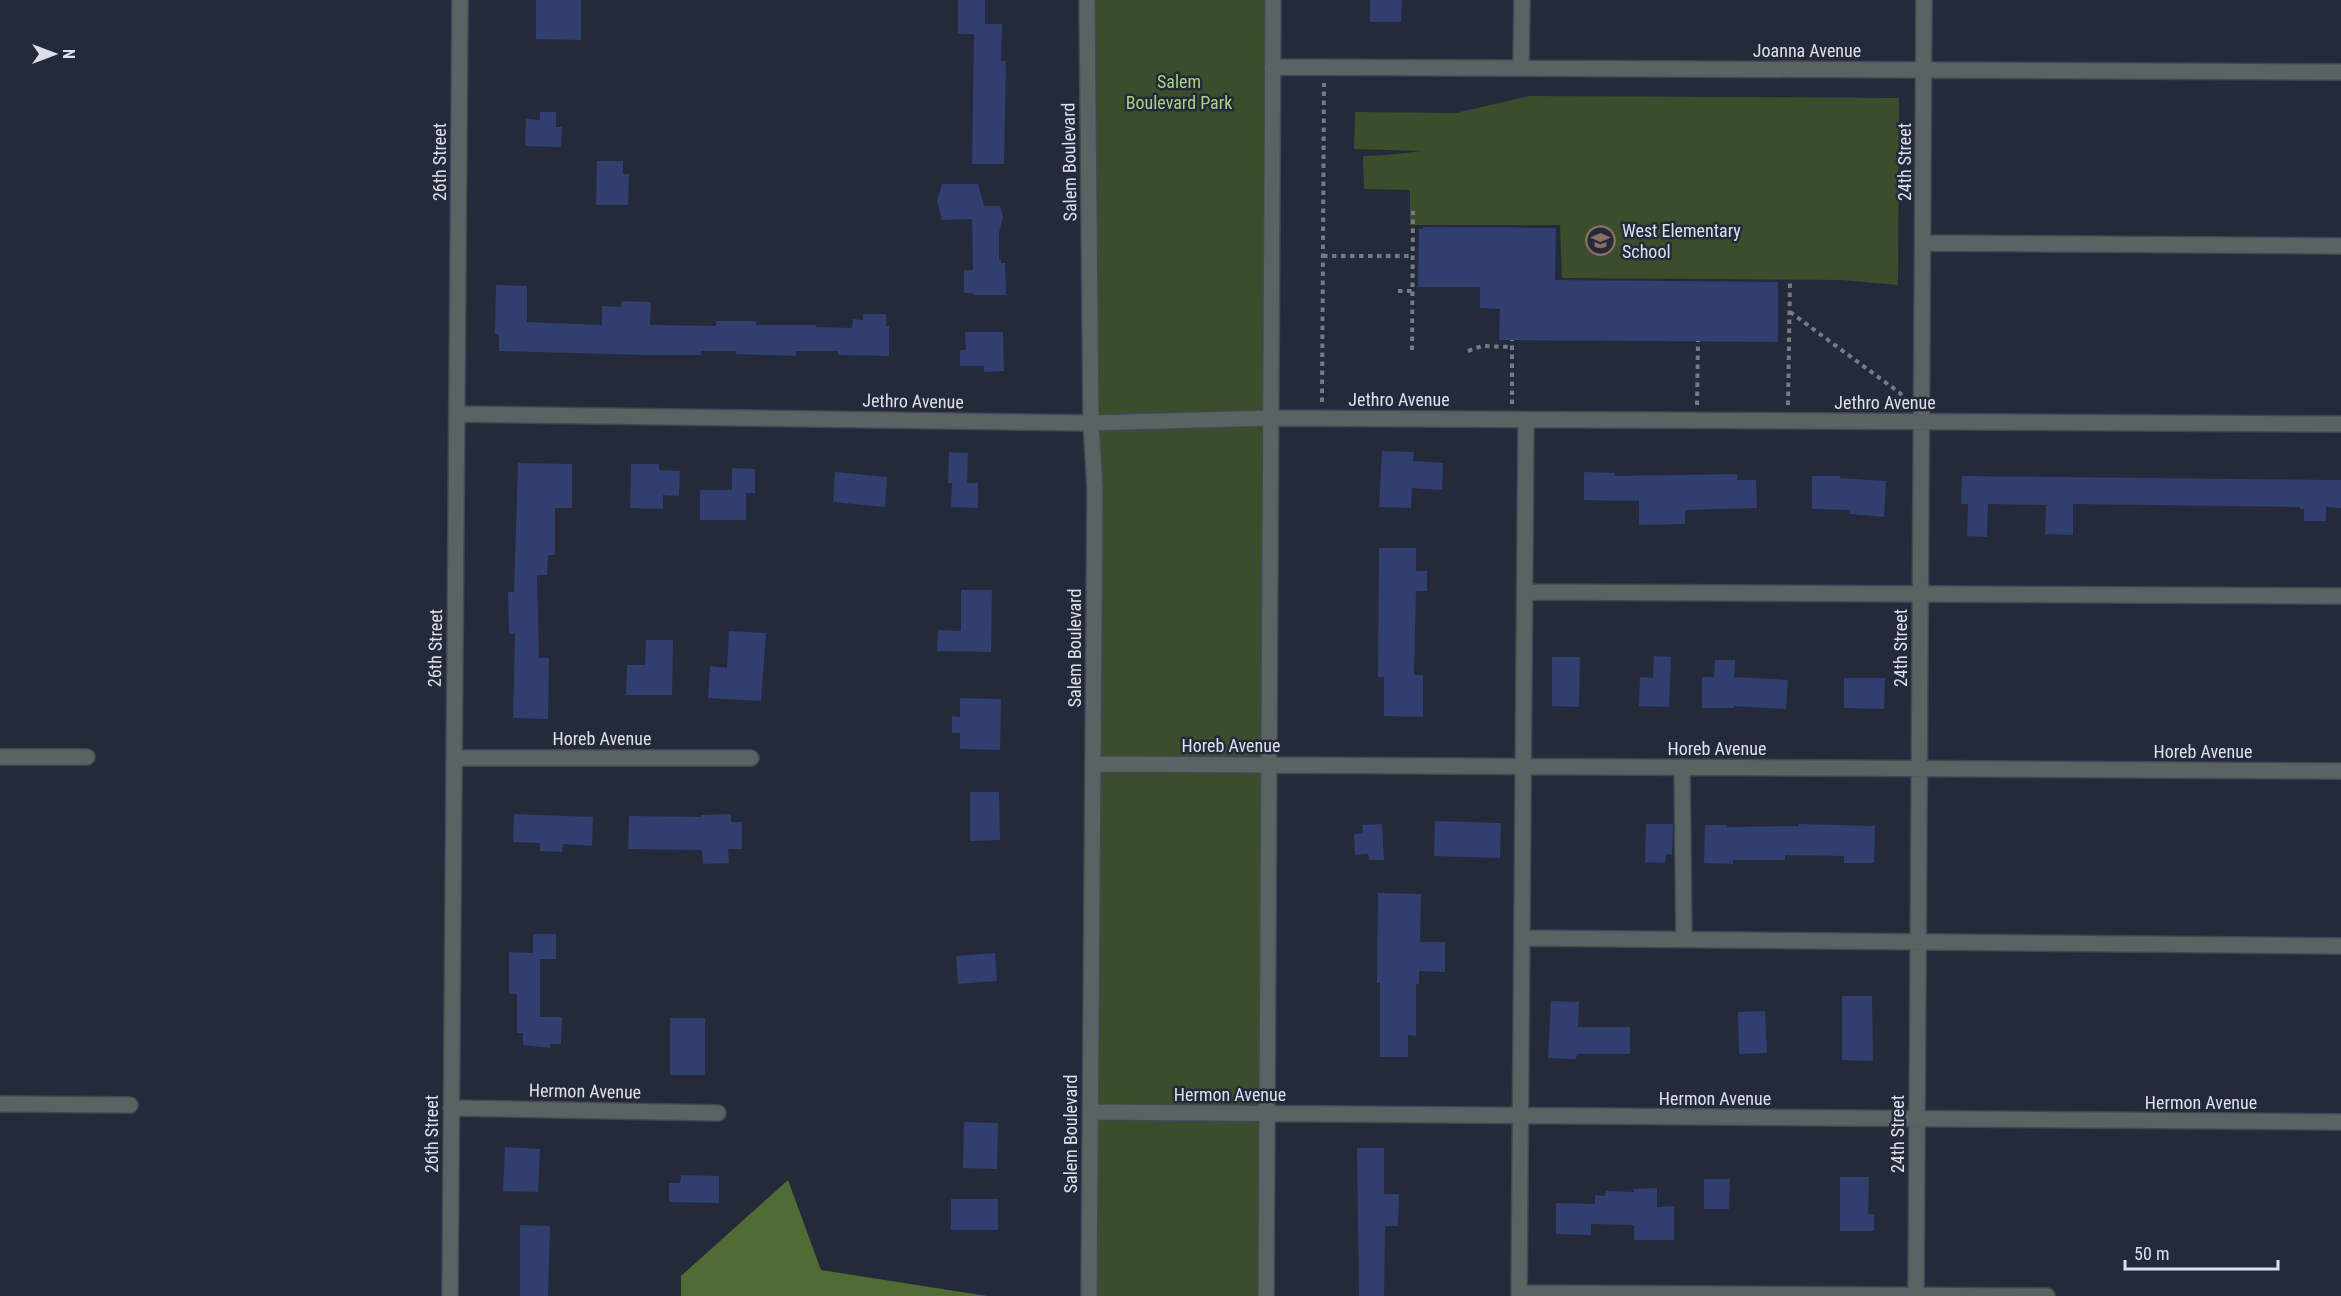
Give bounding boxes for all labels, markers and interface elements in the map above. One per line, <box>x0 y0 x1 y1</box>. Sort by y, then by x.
north arrow <box>24 24 84 84</box>
street label: Joanna Avenue <box>1753 40 1861 61</box>
text: N <box>59 49 78 59</box>
park label: Salem Boulevard Park <box>1126 71 1232 113</box>
street label: Salem Boulevard <box>1057 102 1081 222</box>
street label: 26th Street <box>429 123 450 201</box>
street label: 24th Street <box>1894 123 1915 201</box>
place label: West Elementary School <box>1622 220 1741 262</box>
school or university icon: West Elementary School <box>1585 224 1617 256</box>
street label: Jethro Avenue <box>1348 389 1450 410</box>
street label: Jethro Avenue <box>862 390 964 412</box>
street label: Jethro Avenue <box>1834 392 1936 413</box>
street label: Salem Boulevard <box>1064 589 1085 707</box>
street label: 26th Street <box>424 609 446 687</box>
street label: 24th Street <box>1890 609 1911 687</box>
street label: Horeb Avenue <box>553 728 651 749</box>
street label: Horeb Avenue <box>1182 735 1280 756</box>
street label: Horeb Avenue <box>1668 738 1766 759</box>
street label: Horeb Avenue <box>2154 741 2252 762</box>
street label: Salem Boulevard <box>1060 1075 1081 1193</box>
street label: Hermon Avenue <box>529 1080 641 1102</box>
street label: Hermon Avenue <box>1174 1084 1286 1105</box>
street label: Hermon Avenue <box>1659 1088 1771 1109</box>
street label: Hermon Avenue <box>2145 1092 2257 1113</box>
street label: 26th Street <box>421 1095 442 1173</box>
street label: 24th Street <box>1887 1095 1908 1173</box>
scale bar <box>2125 1233 2278 1271</box>
text: 50 m <box>2134 1243 2169 1264</box>

